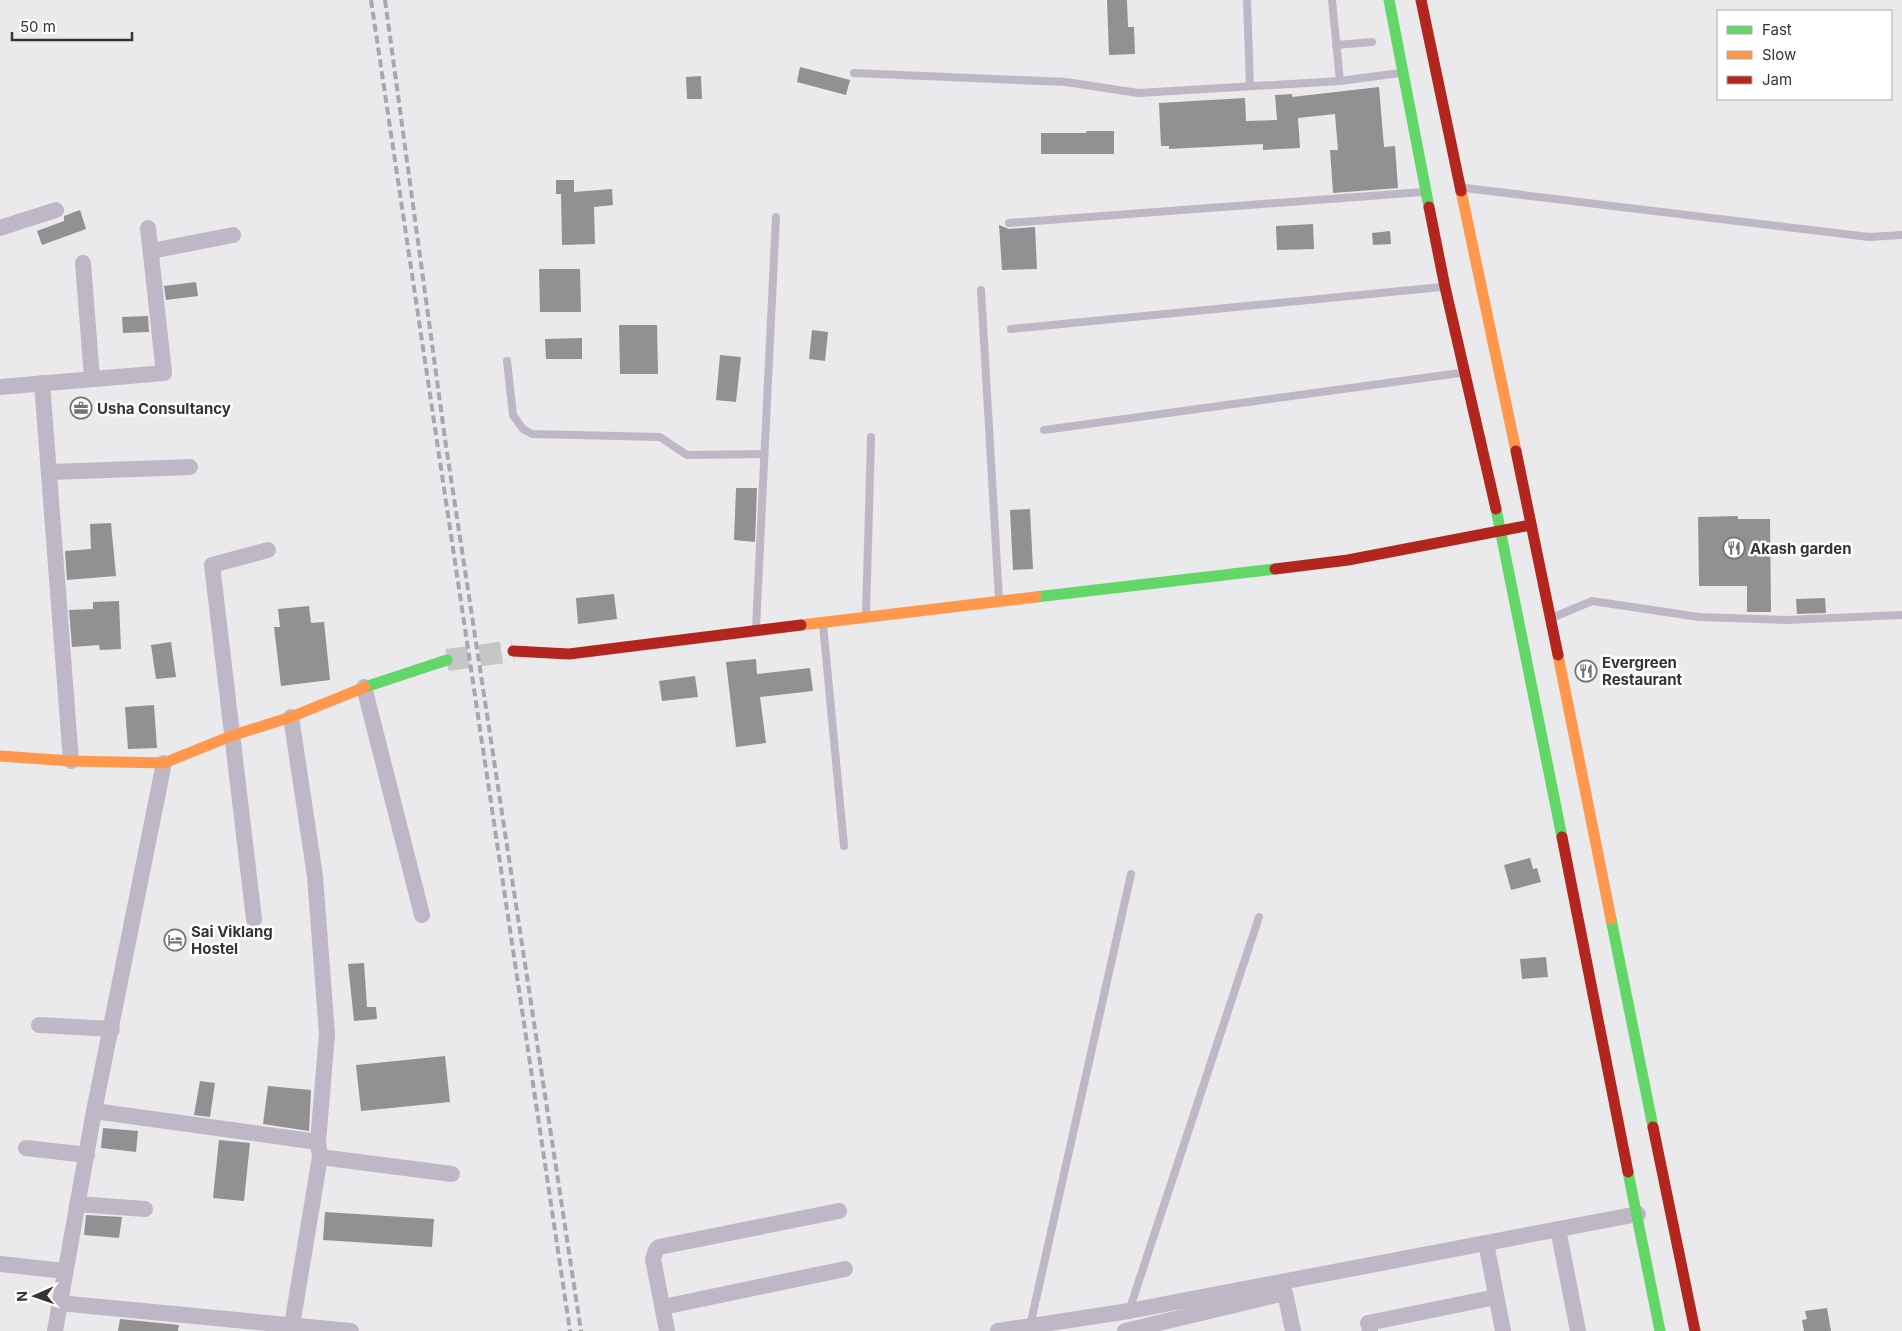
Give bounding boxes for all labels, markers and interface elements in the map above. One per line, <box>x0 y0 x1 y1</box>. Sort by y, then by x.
scale bar <box>12 10 132 42</box>
legend <box>1717 10 1892 100</box>
text: 50 m <box>20 17 56 36</box>
text: Fast <box>1762 20 1792 39</box>
text: Slow <box>1762 45 1796 64</box>
text: Jam <box>1762 70 1792 89</box>
office icon: Usha Consultancy <box>69 396 93 420</box>
place label: Usha Consultancy <box>97 399 231 418</box>
restaurant icon: Akash garden <box>1722 536 1746 560</box>
place label: Akash garden <box>1750 539 1852 558</box>
place label: Evergreen Restaurant <box>1602 653 1683 689</box>
restaurant icon: Evergreen Restaurant <box>1574 659 1598 683</box>
place label: Sai Viklang Hostel <box>191 922 273 958</box>
hotel icon: Sai Viklang Hostel <box>163 928 187 952</box>
north arrow <box>10 1271 60 1321</box>
text: N <box>13 1291 30 1302</box>

